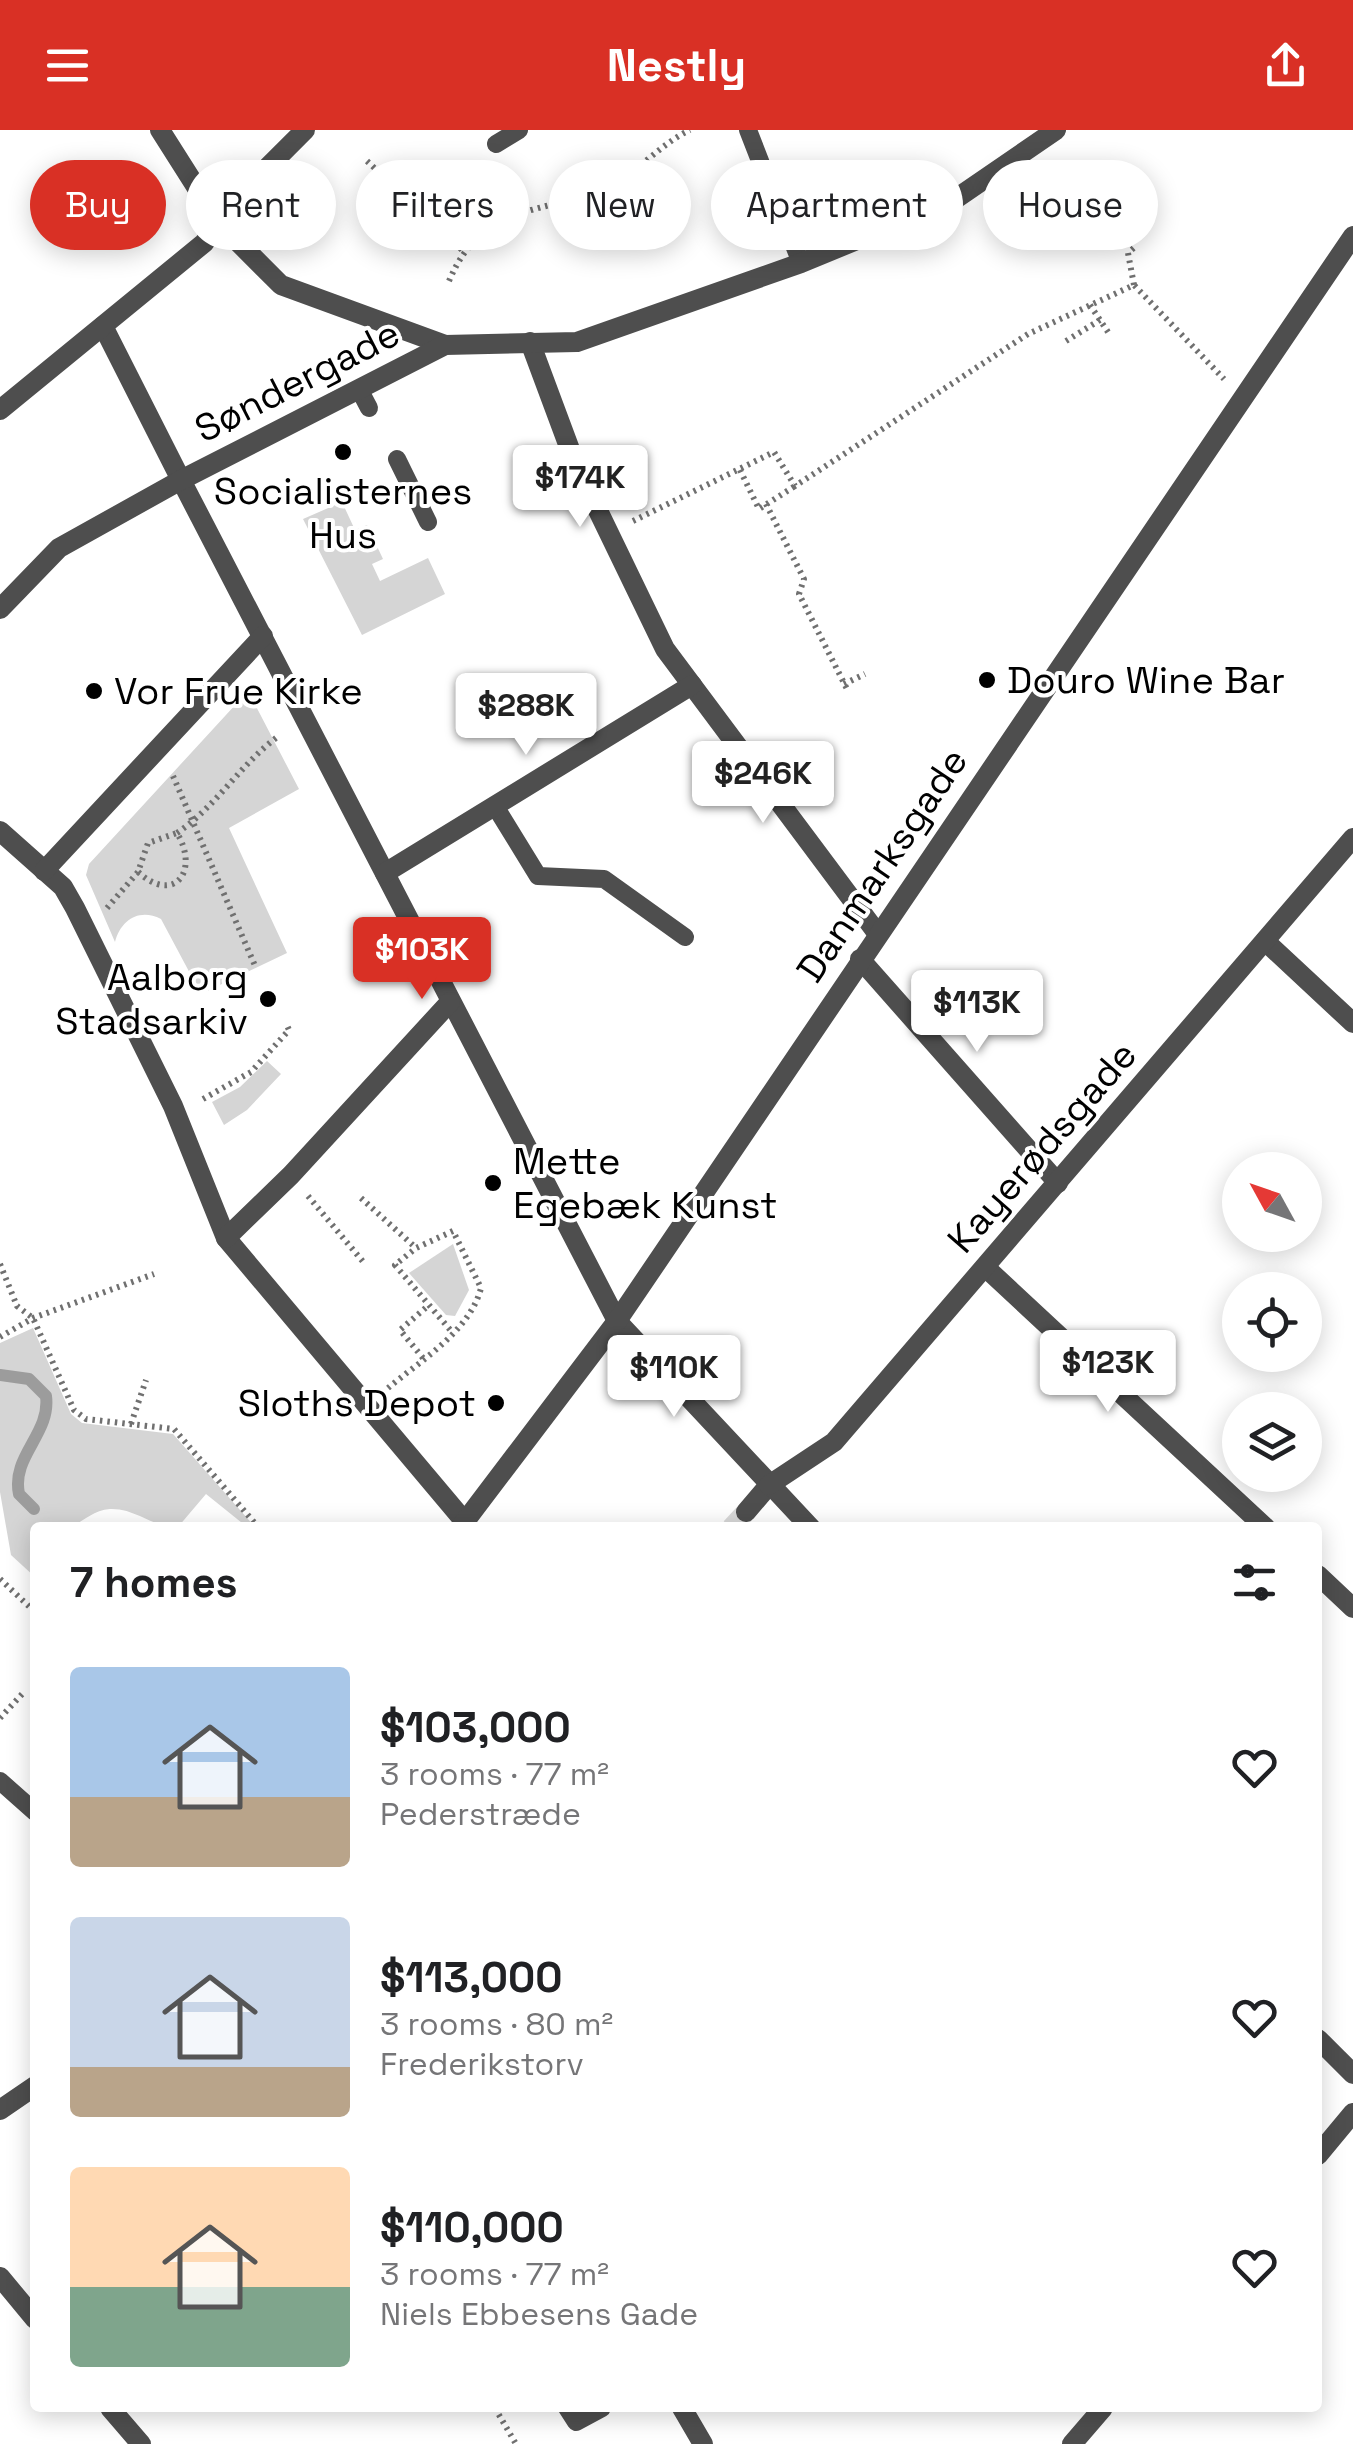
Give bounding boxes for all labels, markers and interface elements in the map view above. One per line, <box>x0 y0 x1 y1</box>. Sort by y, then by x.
text: Nestly <box>607 37 746 94</box>
icon: menu <box>40 38 95 93</box>
icon: share <box>1258 38 1313 93</box>
chip: Buy <box>30 160 166 250</box>
chip: Rent <box>186 160 336 250</box>
chip: Filters <box>356 160 529 250</box>
chip: New <box>549 160 691 250</box>
chip: Apartment <box>711 160 963 250</box>
chip: House <box>983 160 1158 250</box>
street label: Søndergade <box>187 309 407 453</box>
marker: Socialisternes Hus <box>332 441 354 463</box>
pin: $174K <box>510 445 650 530</box>
text: $174K <box>535 457 625 497</box>
place label: Socialisternes Hus <box>214 467 472 559</box>
place label: Douro Wine Bar <box>1007 656 1285 704</box>
place label: Vor Frue Kirke <box>114 667 363 715</box>
marker: Douro Wine Bar <box>976 669 998 691</box>
pin: $288K <box>456 673 596 758</box>
marker: Vor Frue Kirke <box>83 680 105 702</box>
text: $288K <box>478 685 574 725</box>
street label: Danmarksgade <box>786 739 978 991</box>
pin: $246K <box>693 741 833 826</box>
text: $246K <box>714 753 812 793</box>
pin: $103K <box>352 917 492 1002</box>
text: $103K <box>375 929 469 969</box>
place label: Aalborg Stadsarkiv <box>55 953 248 1045</box>
pin: $113K <box>907 970 1047 1055</box>
text: $113K <box>933 982 1021 1022</box>
marker: Aalborg Stadsarkiv <box>257 988 279 1010</box>
street label: Kayerødsgade <box>937 1031 1147 1263</box>
place label: Mette Egebæk Kunst <box>513 1137 778 1229</box>
north arrow <box>1222 1152 1322 1252</box>
map controls <box>1222 1152 1322 1492</box>
marker: Mette Egebæk Kunst <box>482 1172 504 1194</box>
button: locate <box>1222 1272 1322 1372</box>
pin: $123K <box>1038 1330 1178 1415</box>
pin: $110K <box>604 1335 744 1420</box>
text: $123K <box>1062 1342 1154 1382</box>
text: $110K <box>629 1347 719 1387</box>
place label: Sloths Depot <box>238 1379 476 1427</box>
marker: Sloths Depot <box>485 1392 507 1414</box>
button: layers <box>1222 1392 1322 1492</box>
icon: filters <box>1227 1555 1282 1610</box>
text: 7 homes <box>70 1556 238 1609</box>
text: $103,000 <box>380 1701 571 1754</box>
icon: home <box>150 1707 270 1827</box>
icon: heart <box>1227 1740 1282 1795</box>
text: 3 rooms · 77 m² <box>380 1754 609 1794</box>
text: Pederstræde <box>380 1794 581 1834</box>
text: $113,000 <box>380 1951 562 2004</box>
icon: home <box>150 1957 270 2077</box>
icon: heart <box>1227 1990 1282 2045</box>
text: 3 rooms · 80 m² <box>380 2004 613 2044</box>
text: Frederikstorv <box>380 2044 584 2084</box>
text: $110,000 <box>380 2201 564 2254</box>
icon: home <box>150 2207 270 2327</box>
icon: heart <box>1227 2240 1282 2295</box>
text: 3 rooms · 77 m² <box>380 2254 609 2294</box>
text: Niels Ebbesens Gade <box>380 2294 698 2334</box>

